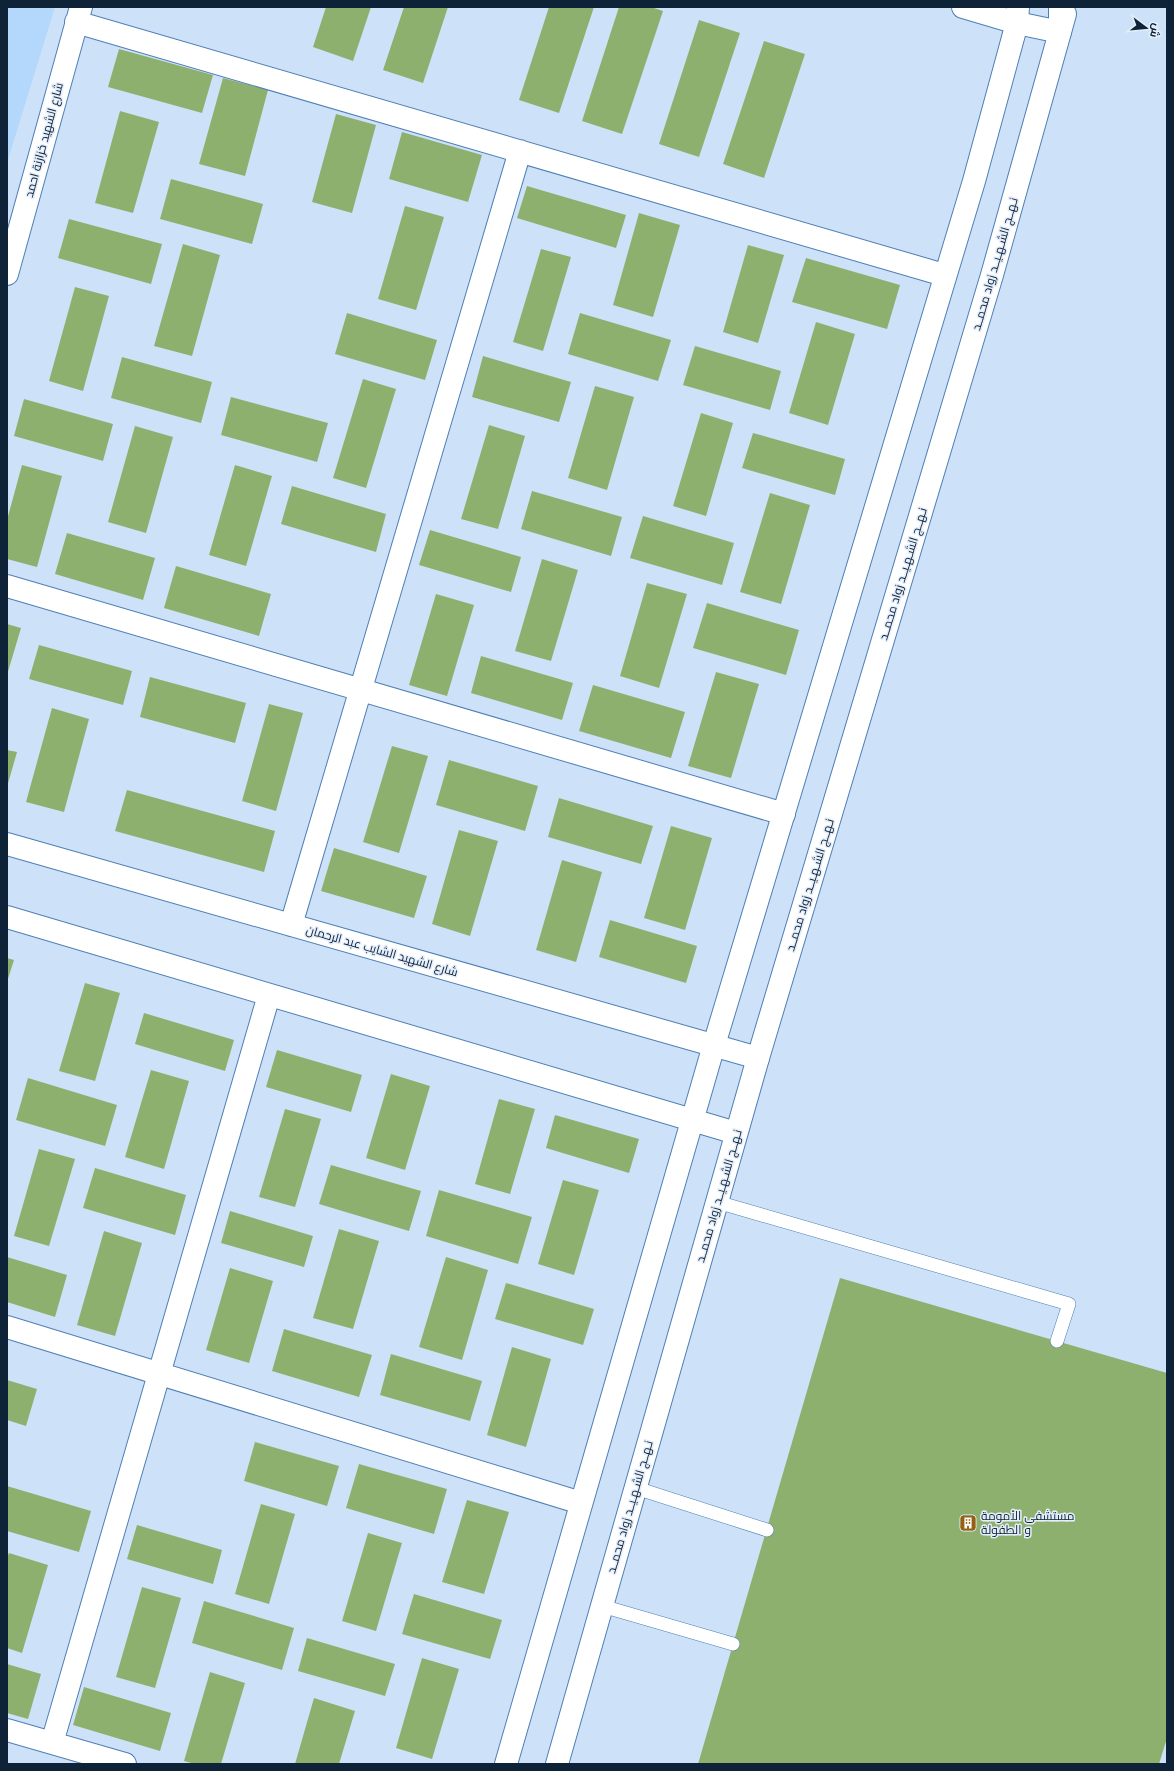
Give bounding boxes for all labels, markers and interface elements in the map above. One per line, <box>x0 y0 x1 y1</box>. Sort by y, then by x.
north arrow <box>1126 8 1166 48</box>
text: ش <box>1146 22 1164 39</box>
street label: شارع الشهيد خزازنة احمد <box>21 81 67 199</box>
street label: نـهــج الشـهـيــد زواد محمــد <box>968 196 1022 332</box>
street label: نـهــج الشـهـيــد زواد محمــد <box>875 506 931 642</box>
street label: نـهــج الشـهـيــد زواد محمــد <box>782 817 838 953</box>
street label: شارع الشهيد الشايب عبد الرحمان <box>304 922 460 980</box>
street label: نـهــج الشـهـيــد زواد محمــد <box>692 1128 746 1264</box>
street label: نـهــج الشـهـيــد زواد محمــد <box>603 1439 657 1575</box>
place label: مستشفى الأمومة و الطفولة <box>981 1508 1074 1538</box>
building icon: مستشفى الأمومة و الطفولة <box>958 1513 978 1533</box>

